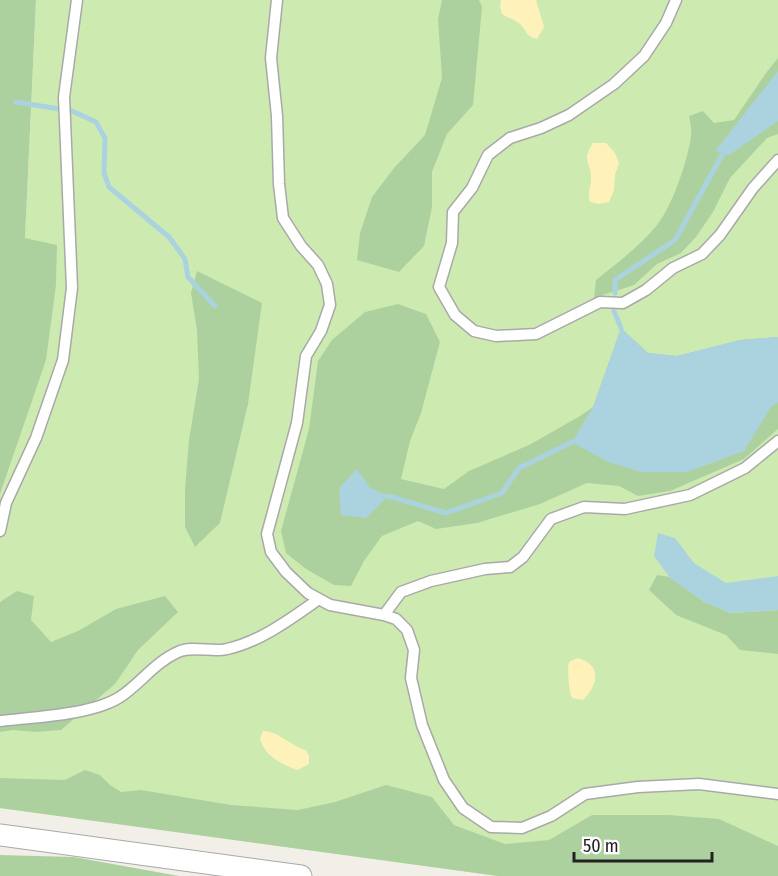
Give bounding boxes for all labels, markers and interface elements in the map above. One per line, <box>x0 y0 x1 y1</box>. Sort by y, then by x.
scale bar <box>574 825 712 863</box>
text: 50 m <box>583 835 619 857</box>

